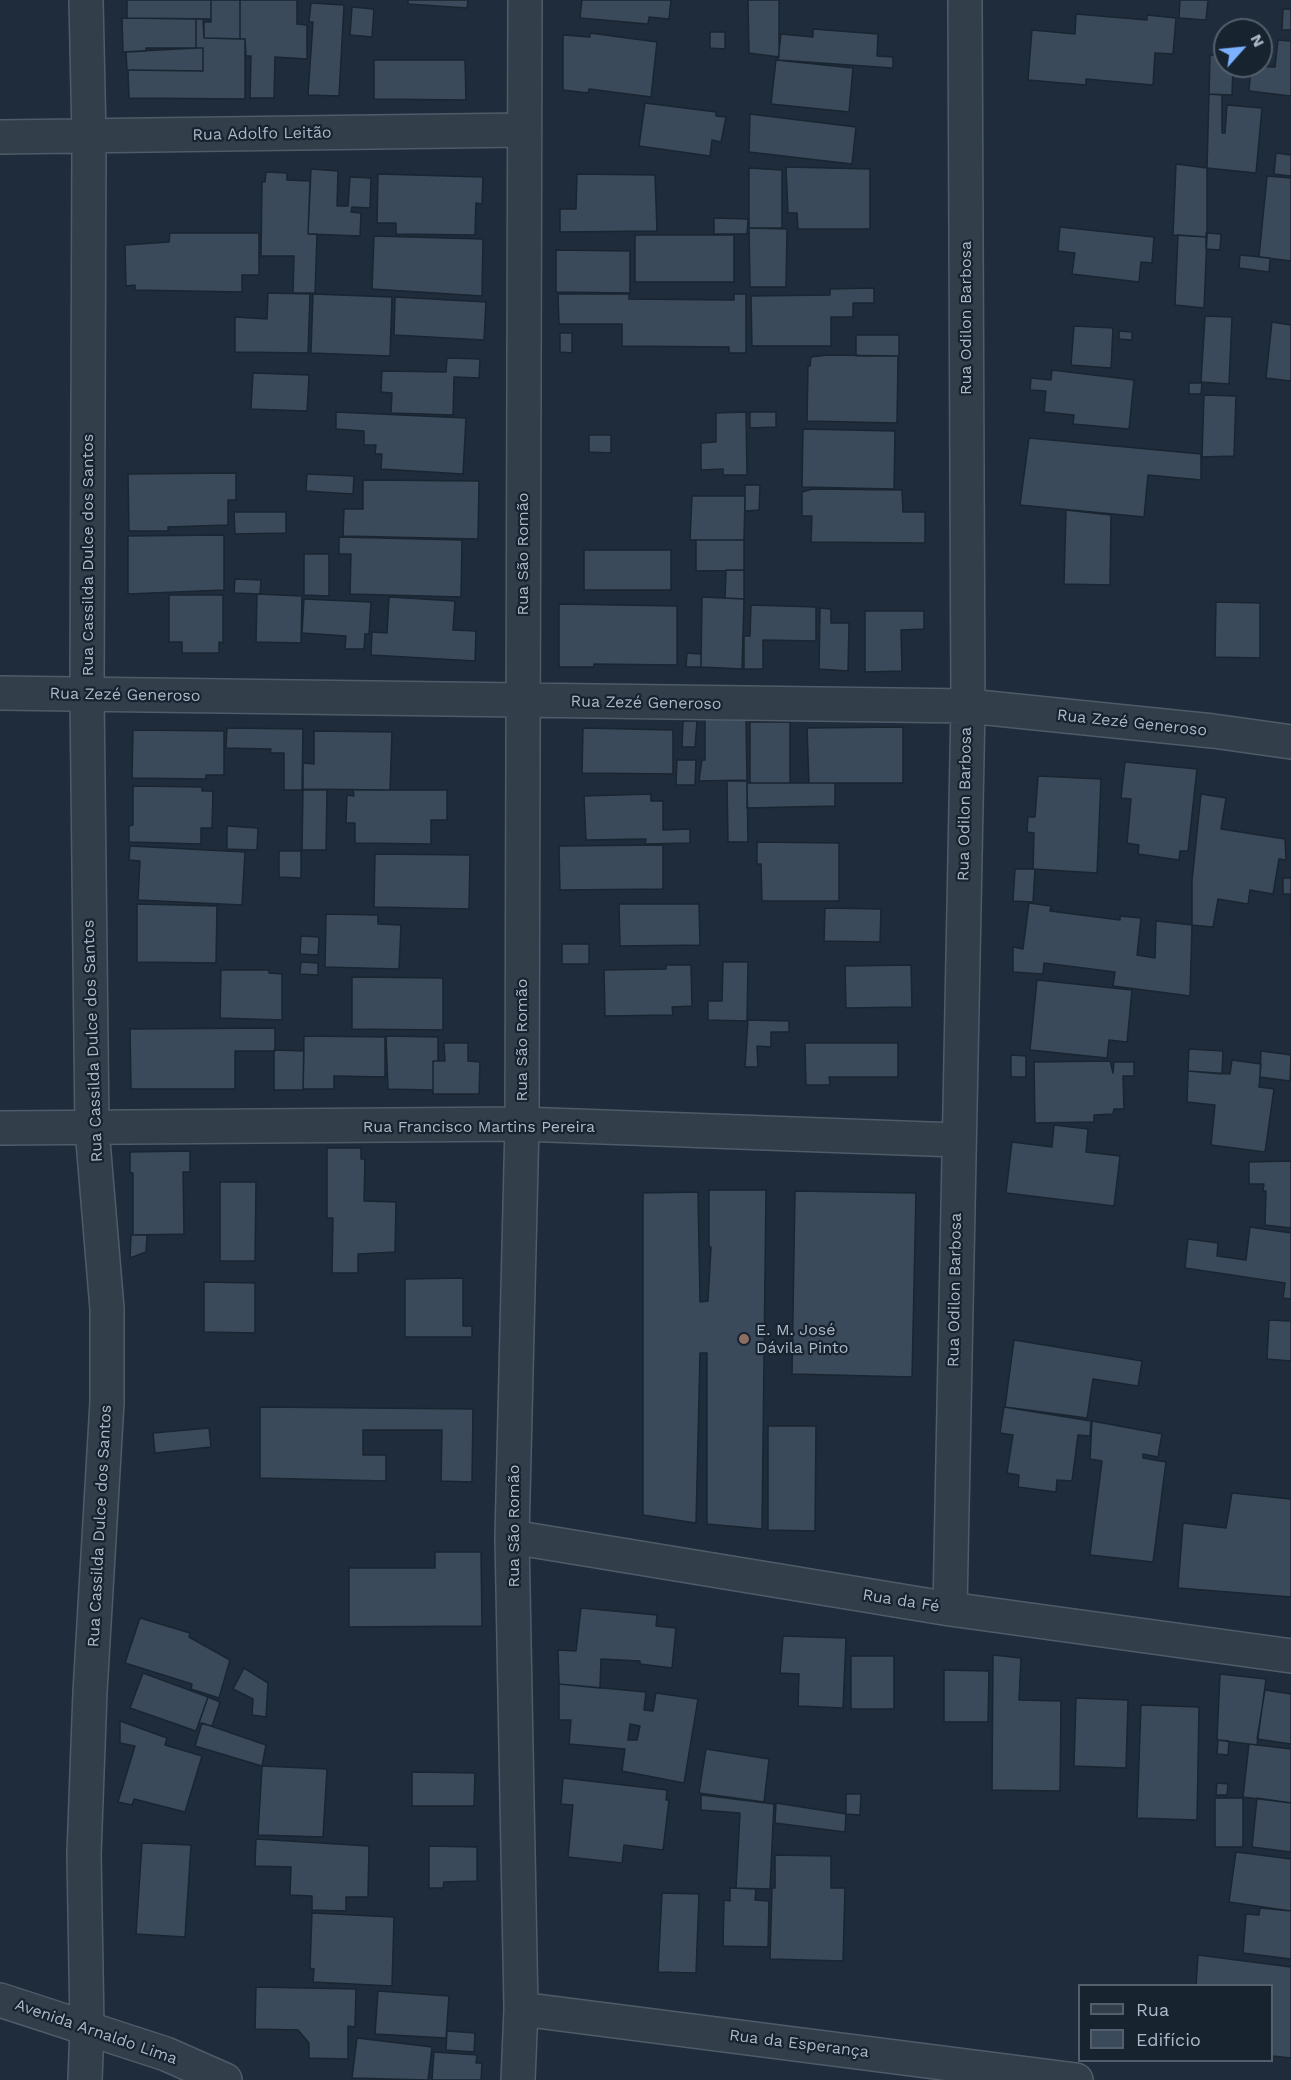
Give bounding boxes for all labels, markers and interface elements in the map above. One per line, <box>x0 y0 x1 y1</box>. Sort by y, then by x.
north arrow <box>1213 18 1273 78</box>
text: N <box>1247 31 1269 50</box>
street label: Rua Adolfo Leitão <box>192 123 332 145</box>
street label: Rua Odilon Barbosa <box>956 241 976 395</box>
street label: Rua Cassilda Dulce dos Santos <box>78 434 98 676</box>
street label: Rua São Romão <box>513 493 533 615</box>
street label: Rua Zezé Generoso <box>49 684 201 706</box>
street label: Rua Zezé Generoso <box>570 692 722 714</box>
street label: Rua Zezé Generoso <box>1056 706 1208 740</box>
street label: Rua Odilon Barbosa <box>954 727 976 881</box>
street label: Rua Cassilda Dulce dos Santos <box>79 919 107 1163</box>
street label: Rua São Romão <box>512 979 532 1101</box>
street label: Rua Francisco Martins Pereira <box>363 1117 595 1137</box>
street label: Rua Odilon Barbosa <box>944 1213 966 1367</box>
place label: E. M. José Dávila Pinto <box>756 1320 848 1358</box>
marker: E. M. José Dávila Pinto <box>737 1332 751 1346</box>
street label: Rua Cassilda Dulce dos Santos <box>84 1404 116 1648</box>
street label: Rua São Romão <box>504 1465 524 1587</box>
street label: Rua da Fé <box>861 1585 941 1617</box>
legend <box>1078 1984 1273 2062</box>
street label: Avenida Arnaldo Lima <box>12 1995 180 2069</box>
text: Rua <box>1136 1999 1169 2020</box>
street label: Rua da Esperança <box>728 2026 870 2062</box>
text: Edifício <box>1136 2029 1201 2050</box>

